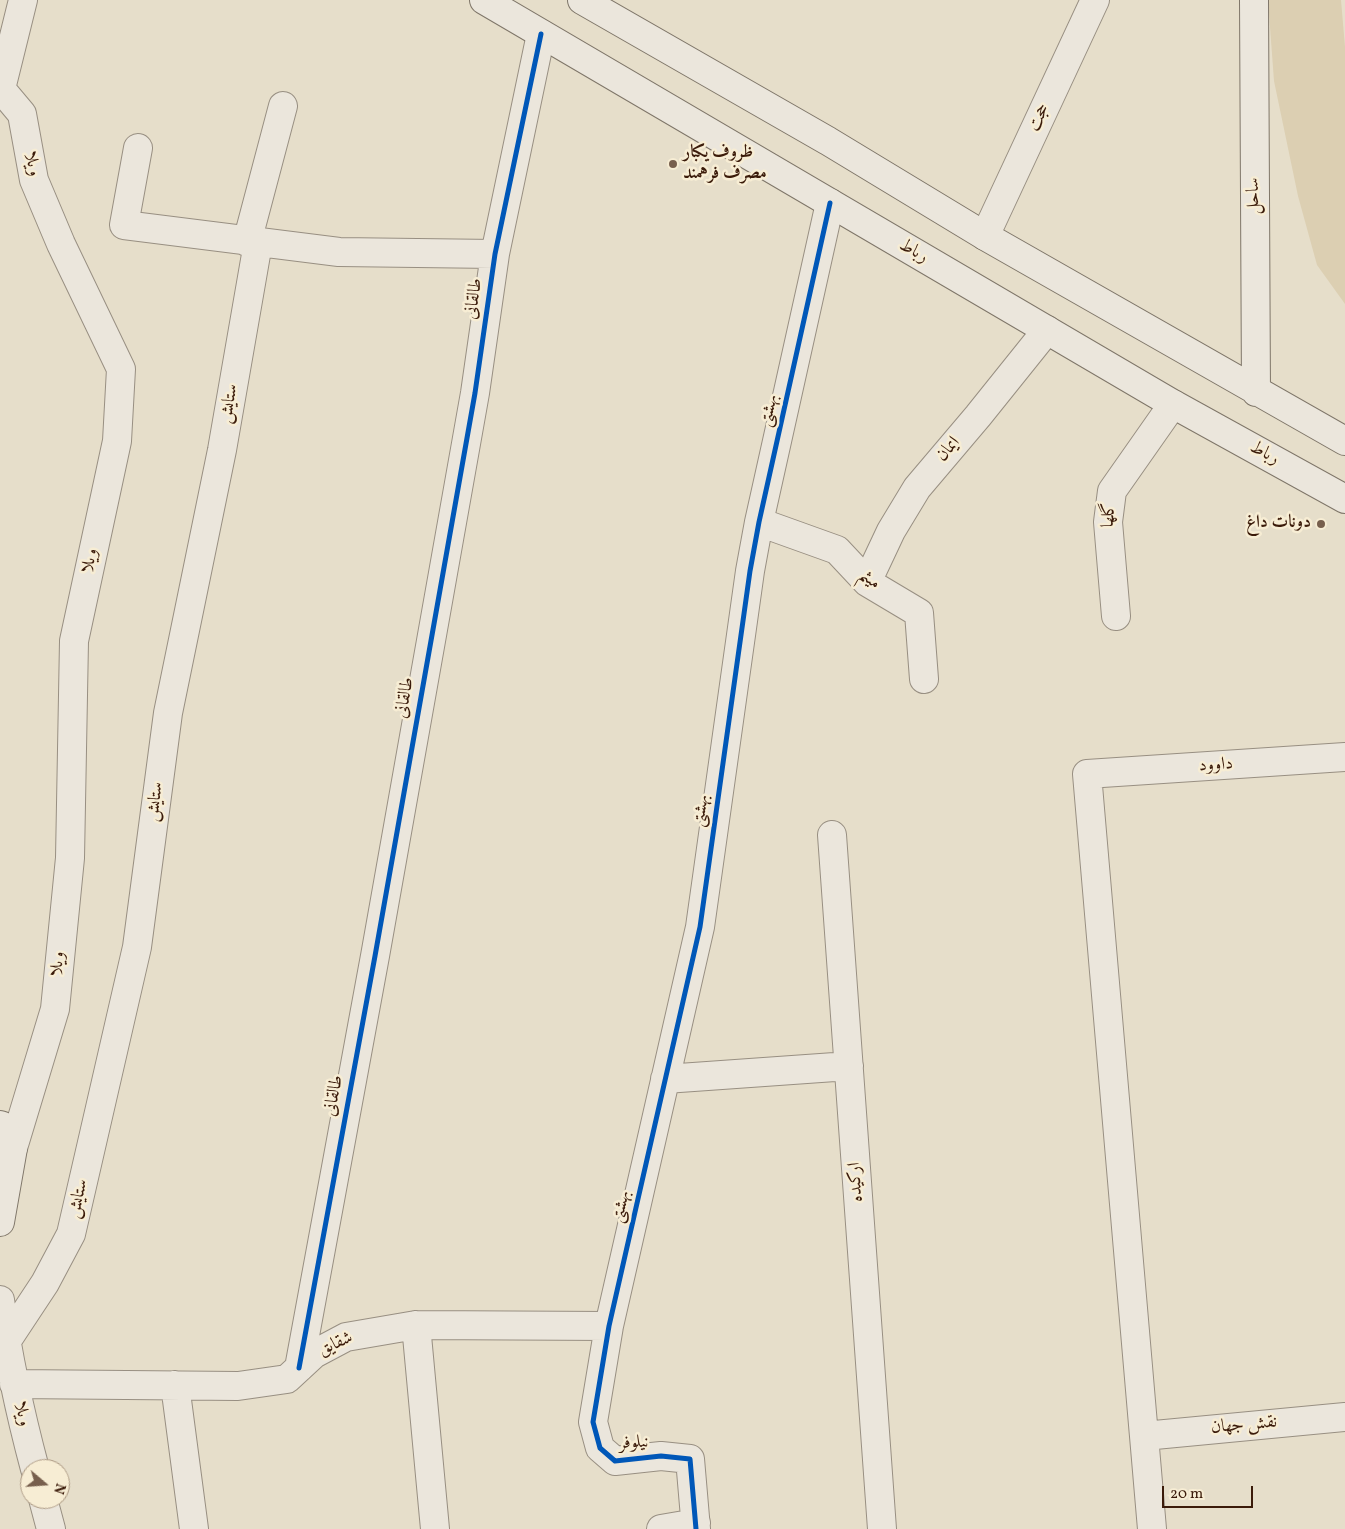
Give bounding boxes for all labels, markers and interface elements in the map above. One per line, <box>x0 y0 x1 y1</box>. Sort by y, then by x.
street label: حجت <box>1024 100 1056 136</box>
place label: ظروف یکبار مصرف فرهمند <box>683 143 767 186</box>
street label: ویلا <box>18 149 44 179</box>
marker: ظروف یکبار مصرف فرهمند <box>667 158 679 170</box>
street label: ساحل <box>1244 178 1266 214</box>
street label: رباط <box>894 235 932 269</box>
street label: طالقانی <box>461 277 489 321</box>
street label: ستایش <box>216 382 244 426</box>
street label: بهشتی <box>756 393 784 429</box>
street label: ایمان <box>932 433 966 467</box>
street label: رباط <box>1245 437 1283 471</box>
street label: گلها <box>1099 502 1121 528</box>
place label: دونات داغ <box>1246 513 1311 535</box>
marker: دونات داغ <box>1315 518 1327 530</box>
street label: ویلا <box>78 546 104 576</box>
street label: میثم <box>854 565 884 595</box>
street label: طالقانی <box>392 676 420 720</box>
street label: داوود <box>1198 754 1234 778</box>
street label: ستایش <box>143 781 169 823</box>
street label: بهشتی <box>689 793 715 829</box>
street label: ویلا <box>47 950 71 978</box>
street label: طالقانی <box>320 1074 350 1118</box>
street label: ارکیده <box>845 1161 869 1203</box>
street label: ستایش <box>64 1177 94 1221</box>
street label: بهشتی <box>608 1189 636 1225</box>
street label: شقایق <box>315 1328 357 1362</box>
street label: ویلا <box>8 1399 34 1429</box>
street label: نقش جهان <box>1210 1412 1278 1440</box>
street label: نیلوفر <box>619 1432 649 1456</box>
north arrow <box>20 1459 70 1509</box>
scale bar <box>1165 1476 1256 1508</box>
text: N <box>48 1481 69 1496</box>
text: 20 m <box>1170 1484 1203 1505</box>

